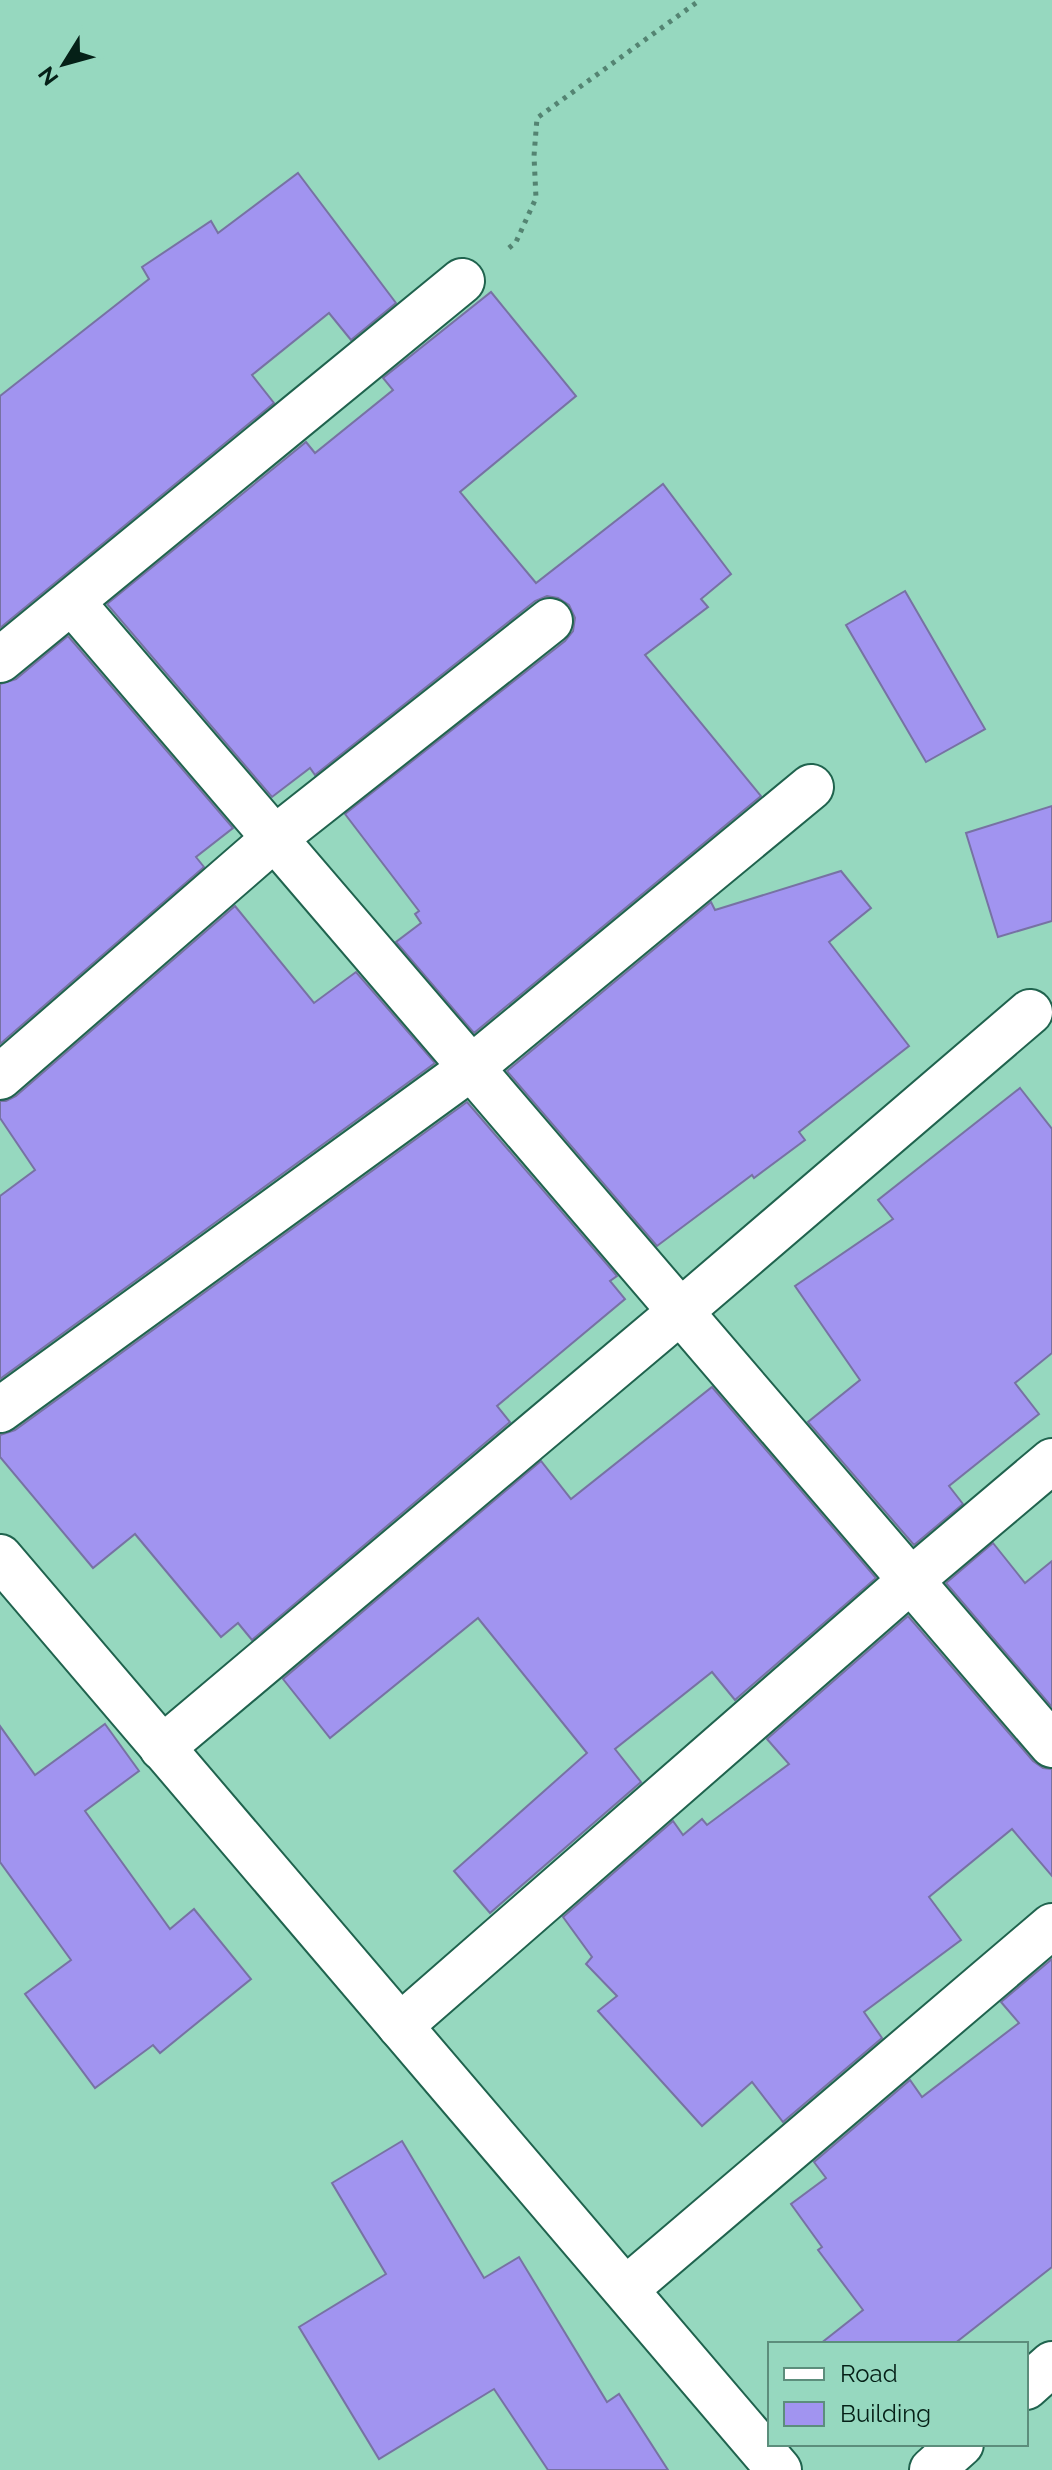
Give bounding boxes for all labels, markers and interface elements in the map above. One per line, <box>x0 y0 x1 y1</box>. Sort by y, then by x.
north arrow <box>24 24 104 104</box>
text: N <box>33 62 63 91</box>
legend <box>768 2342 1028 2446</box>
text: Road <box>840 2359 898 2388</box>
text: Building <box>840 2399 931 2428</box>

